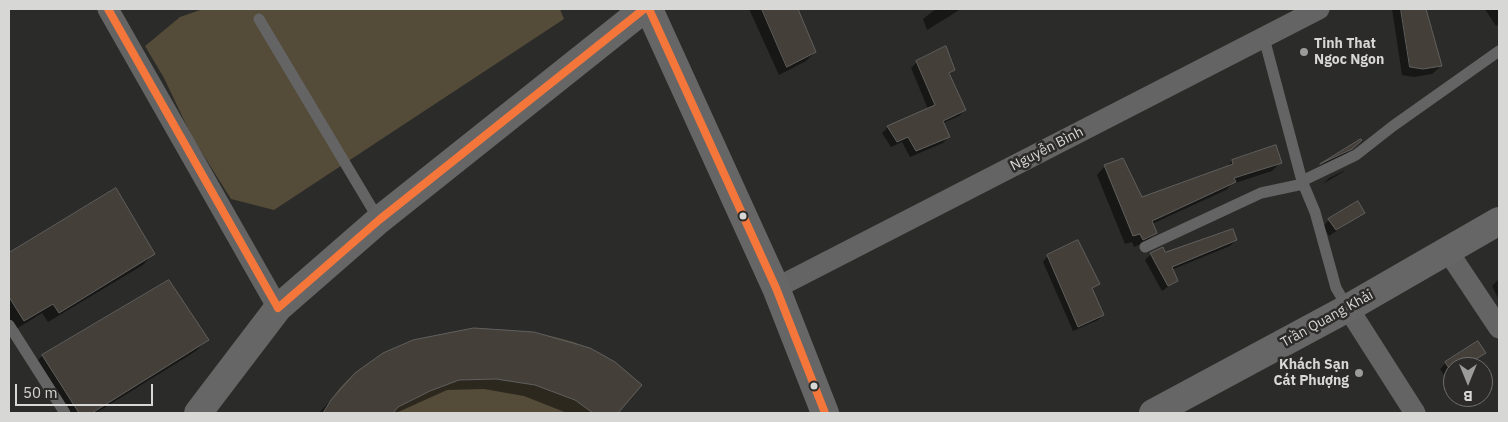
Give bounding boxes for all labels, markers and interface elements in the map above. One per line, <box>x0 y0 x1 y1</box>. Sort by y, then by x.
place label: Tinh That Ngoc Ngon <box>1314 36 1384 68</box>
marker: Tinh That Ngoc Ngon <box>1298 46 1310 58</box>
street label: Nguyễn Bình <box>1008 123 1086 175</box>
unlabelled marker <box>738 211 748 221</box>
street label: Trần Quang Khải <box>1278 287 1376 351</box>
place label: Khách Sạn Cát Phượng <box>1273 357 1349 390</box>
north arrow <box>1443 357 1493 407</box>
marker: Khách Sạn Cát Phượng <box>1353 367 1365 379</box>
scale bar <box>18 374 155 406</box>
unlabelled marker <box>809 381 819 391</box>
text: 50 m <box>23 383 58 402</box>
text: B <box>1463 387 1473 405</box>

